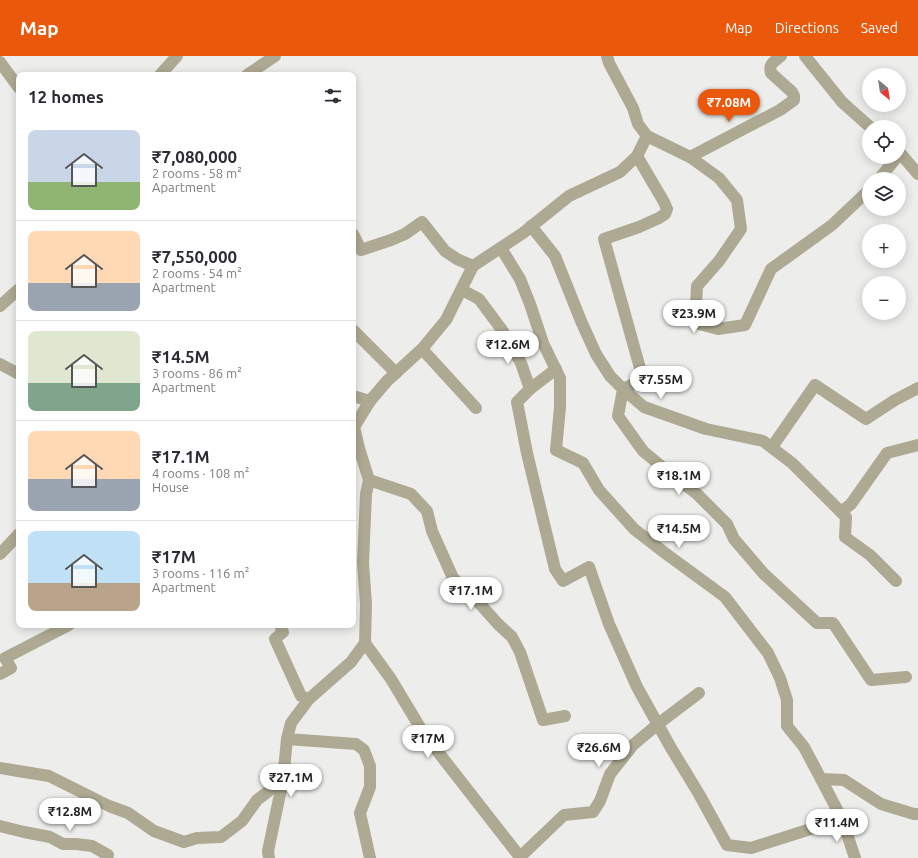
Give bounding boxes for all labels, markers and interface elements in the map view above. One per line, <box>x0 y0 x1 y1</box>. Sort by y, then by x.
text: Map <box>20 17 59 39</box>
text: Map <box>725 20 753 36</box>
text: Directions <box>775 20 839 36</box>
text: Saved <box>861 20 898 36</box>
north arrow <box>862 68 906 112</box>
map controls <box>862 68 906 320</box>
icon: filters <box>322 85 344 107</box>
text: 12 homes <box>28 87 104 106</box>
pin: ₹7.08M <box>696 89 762 123</box>
text: ₹7.08M <box>707 95 751 109</box>
button: locate <box>862 120 906 164</box>
icon: home <box>60 146 108 194</box>
text: ₹7,080,000 <box>152 147 237 166</box>
text: 2 rooms · 58 m² <box>152 166 242 180</box>
button: layers <box>862 172 906 216</box>
text: Apartment <box>152 180 216 194</box>
button: + <box>862 224 906 268</box>
icon: home <box>60 247 108 295</box>
text: ₹7,550,000 <box>152 247 237 266</box>
text: 2 rooms · 54 m² <box>152 266 242 280</box>
button: − <box>862 276 906 320</box>
text: Apartment <box>152 280 216 294</box>
pin: ₹23.9M <box>661 300 727 334</box>
text: ₹23.9M <box>672 306 716 320</box>
pin: ₹12.6M <box>475 331 541 365</box>
text: ₹12.6M <box>486 337 530 351</box>
icon: home <box>60 347 108 395</box>
text: ₹14.5M <box>152 347 210 366</box>
text: 3 rooms · 86 m² <box>152 366 242 380</box>
pin: ₹7.55M <box>628 366 694 400</box>
text: ₹7.55M <box>639 372 683 386</box>
text: Apartment <box>152 380 216 394</box>
icon: home <box>60 447 108 495</box>
text: ₹17.1M <box>152 447 210 466</box>
pin: ₹18.1M <box>646 462 712 496</box>
text: 4 rooms · 108 m² <box>152 466 249 480</box>
text: ₹18.1M <box>657 468 701 482</box>
text: House <box>152 480 189 494</box>
pin: ₹14.5M <box>646 515 712 549</box>
text: ₹14.5M <box>657 521 701 535</box>
icon: home <box>60 547 108 595</box>
text: ₹17M <box>152 547 196 566</box>
text: 3 rooms · 116 m² <box>152 566 249 580</box>
pin: ₹17.1M <box>438 577 504 611</box>
text: Apartment <box>152 580 216 594</box>
text: ₹17.1M <box>449 583 493 597</box>
pin: ₹17M <box>404 725 452 759</box>
text: ₹17M <box>411 731 445 745</box>
pin: ₹26.6M <box>566 734 632 768</box>
text: ₹26.6M <box>577 740 621 754</box>
pin: ₹27.1M <box>258 764 324 798</box>
text: ₹27.1M <box>269 770 313 784</box>
pin: ₹12.8M <box>37 798 103 832</box>
text: ₹12.8M <box>48 804 92 818</box>
pin: ₹11.4M <box>804 809 870 843</box>
text: ₹11.4M <box>815 815 859 829</box>

